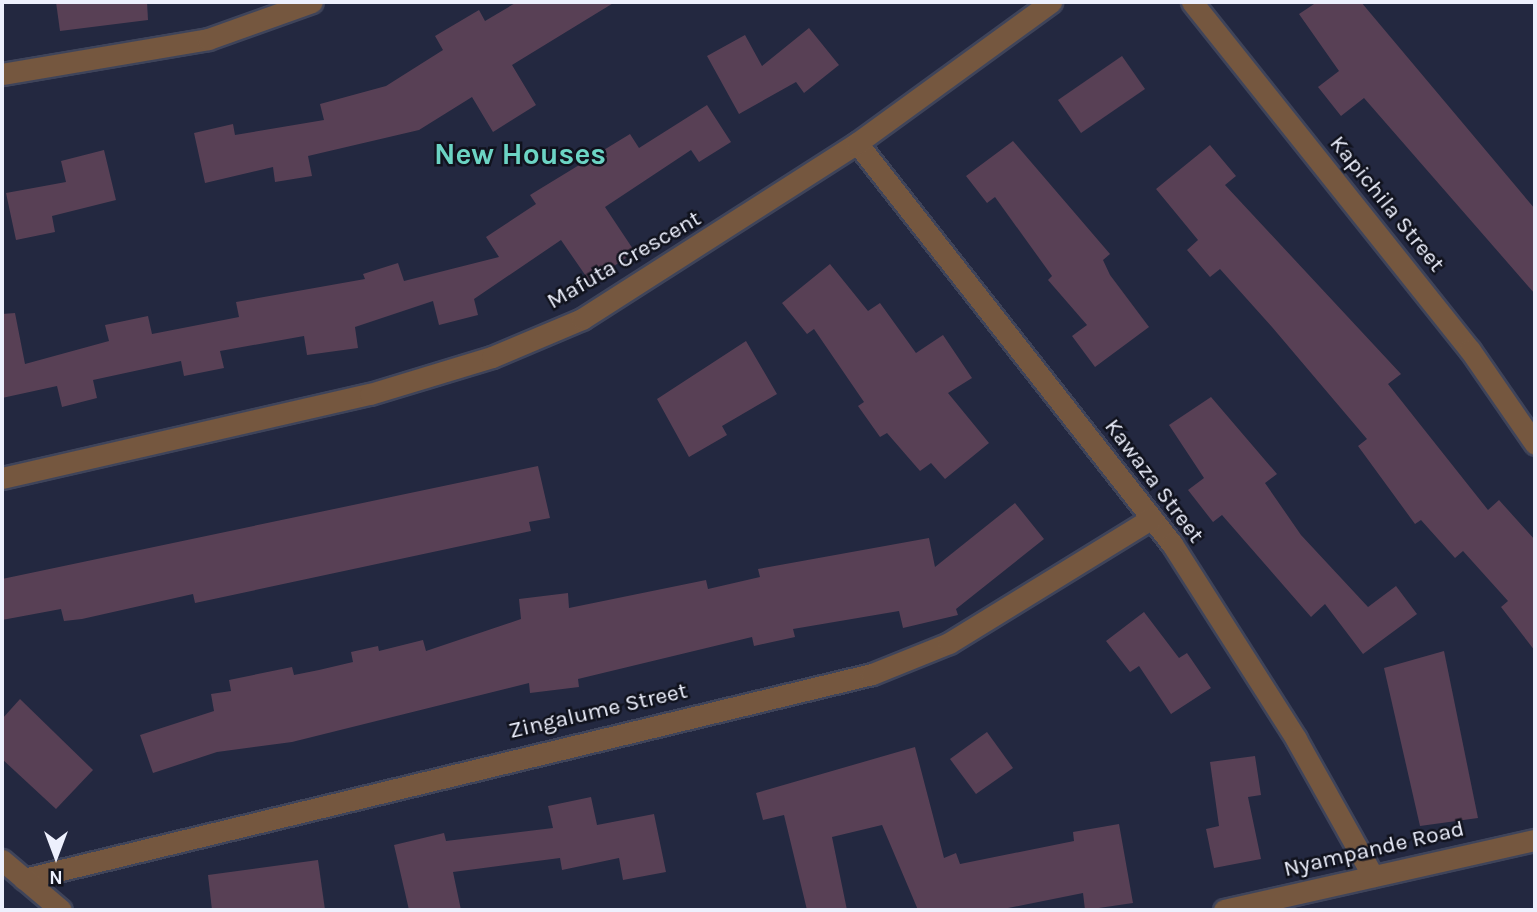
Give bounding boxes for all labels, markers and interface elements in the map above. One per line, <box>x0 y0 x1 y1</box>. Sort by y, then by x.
street label: Kapichila Street <box>1324 130 1450 278</box>
district label: New Houses <box>434 136 606 172</box>
street label: Mafuta Crescent <box>542 205 706 315</box>
street label: Kawaza Street <box>1098 414 1210 548</box>
street label: Zingalume Street <box>506 677 690 745</box>
street label: Nyampande Road <box>1281 815 1467 883</box>
north arrow <box>21 821 91 891</box>
text: N <box>49 866 63 888</box>

